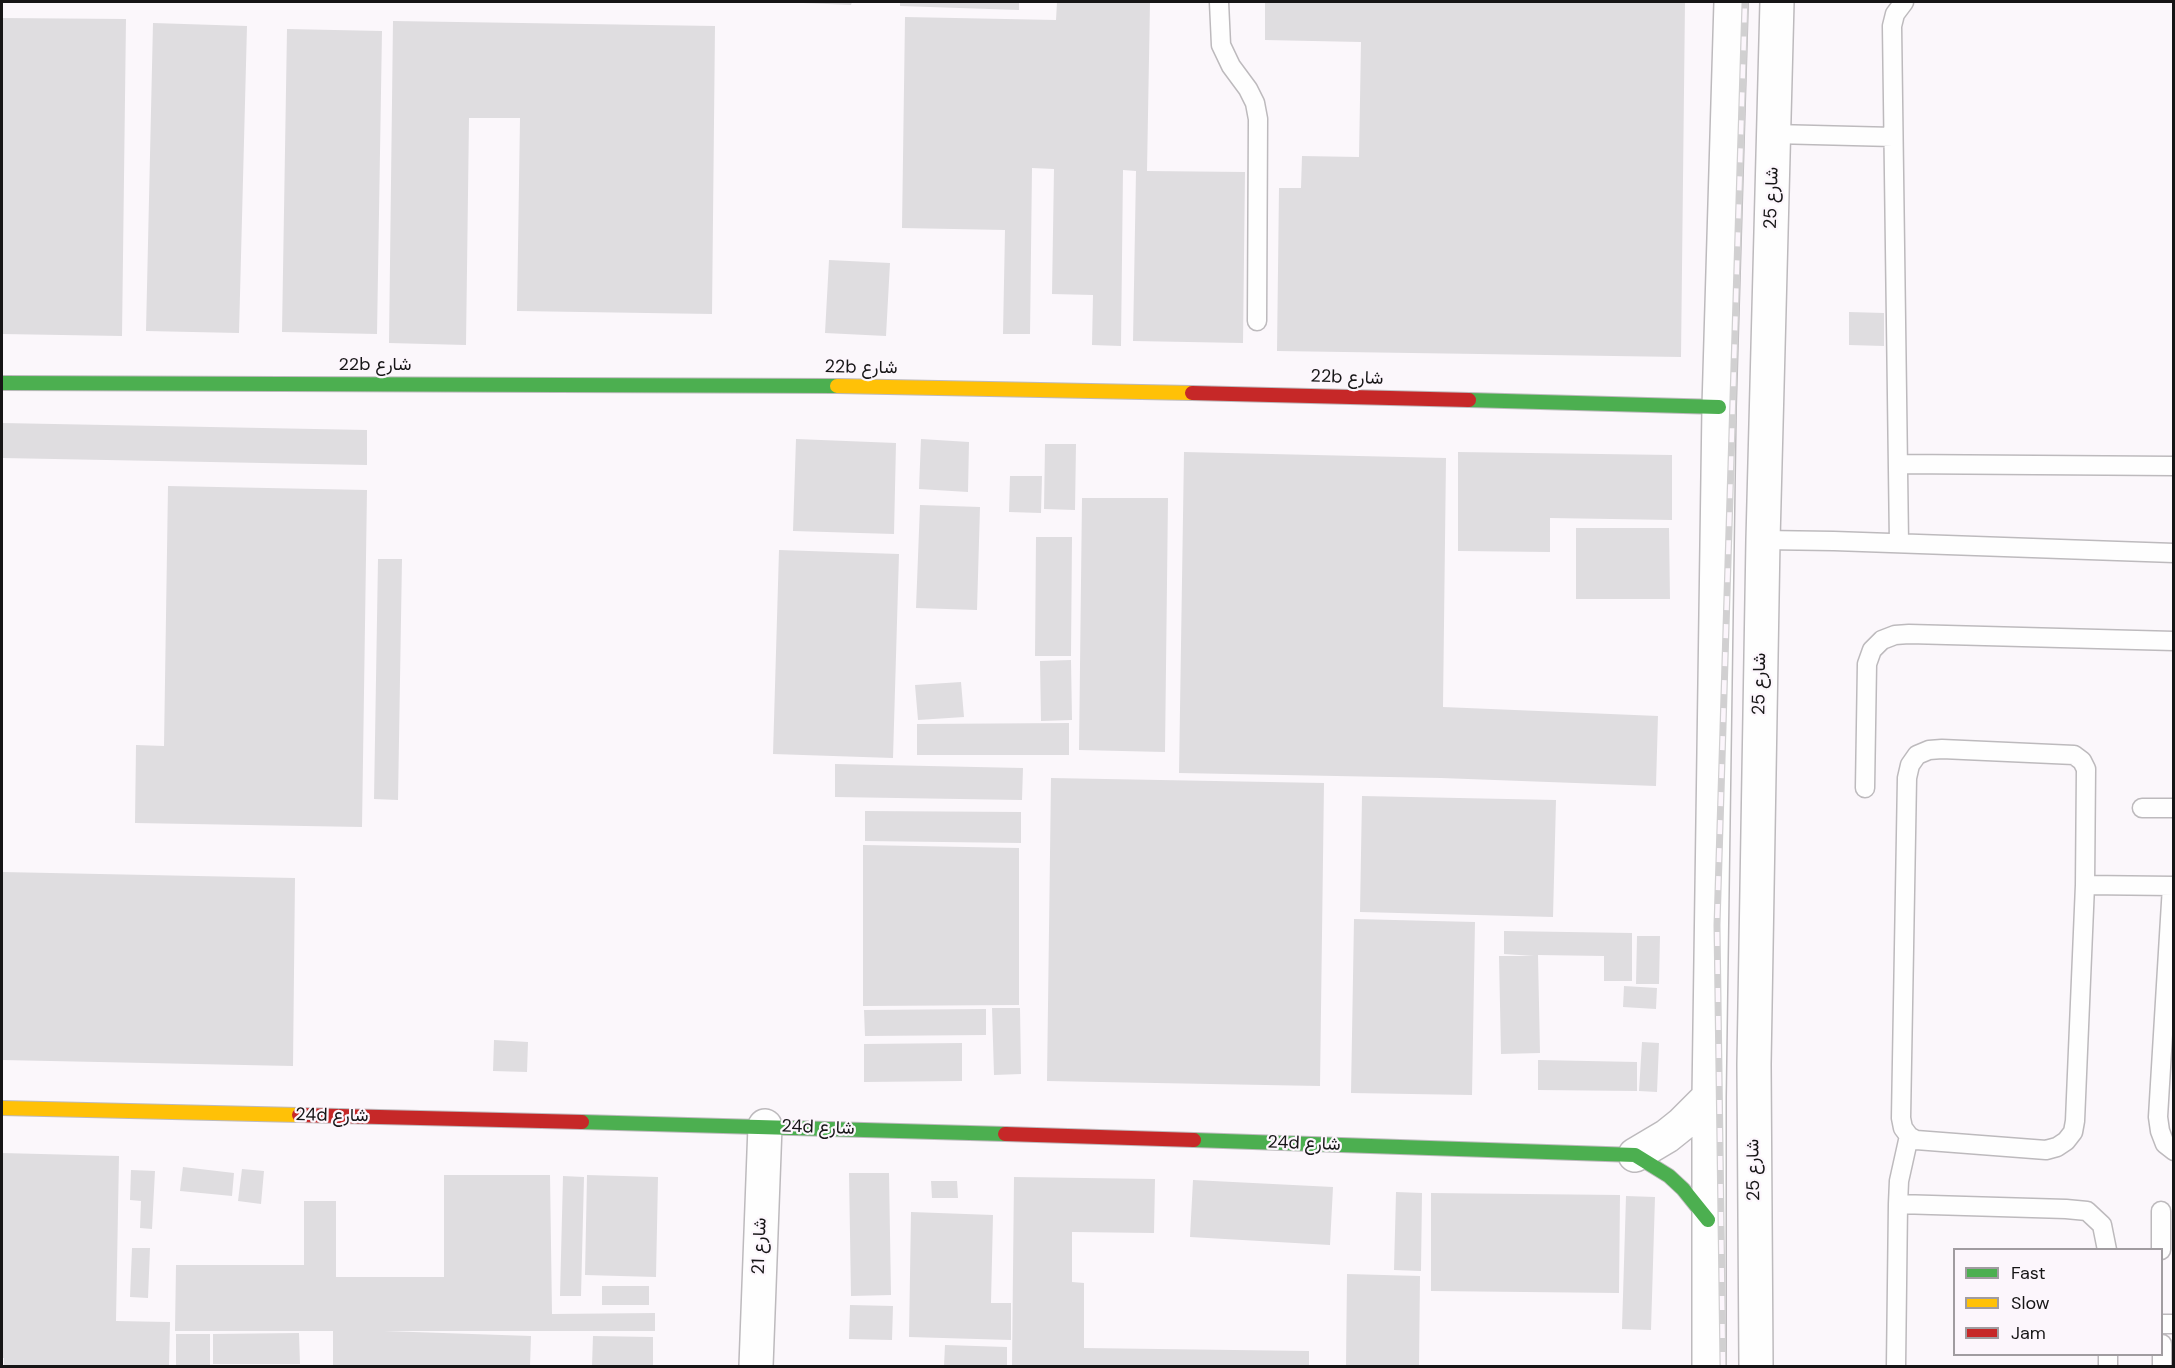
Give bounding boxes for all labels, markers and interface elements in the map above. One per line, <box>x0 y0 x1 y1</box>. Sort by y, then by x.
street label: شارع 25 <box>1760 166 1784 230</box>
street label: 22b شارع <box>339 354 411 376</box>
street label: 22b شارع <box>824 357 898 379</box>
street label: 22b شارع <box>1310 366 1384 390</box>
street label: شارع 25 <box>1749 653 1771 715</box>
street label: 24d شارع <box>295 1105 369 1127</box>
street label: 24d شارع <box>781 1116 855 1140</box>
street label: 24d شارع <box>1267 1132 1341 1156</box>
street label: شارع 25 <box>1743 1139 1765 1201</box>
street label: شارع 21 <box>748 1217 772 1275</box>
legend <box>1953 1248 2163 1356</box>
text: Fast <box>2011 1261 2046 1285</box>
text: Slow <box>2011 1291 2050 1315</box>
text: Jam <box>2011 1321 2046 1345</box>

